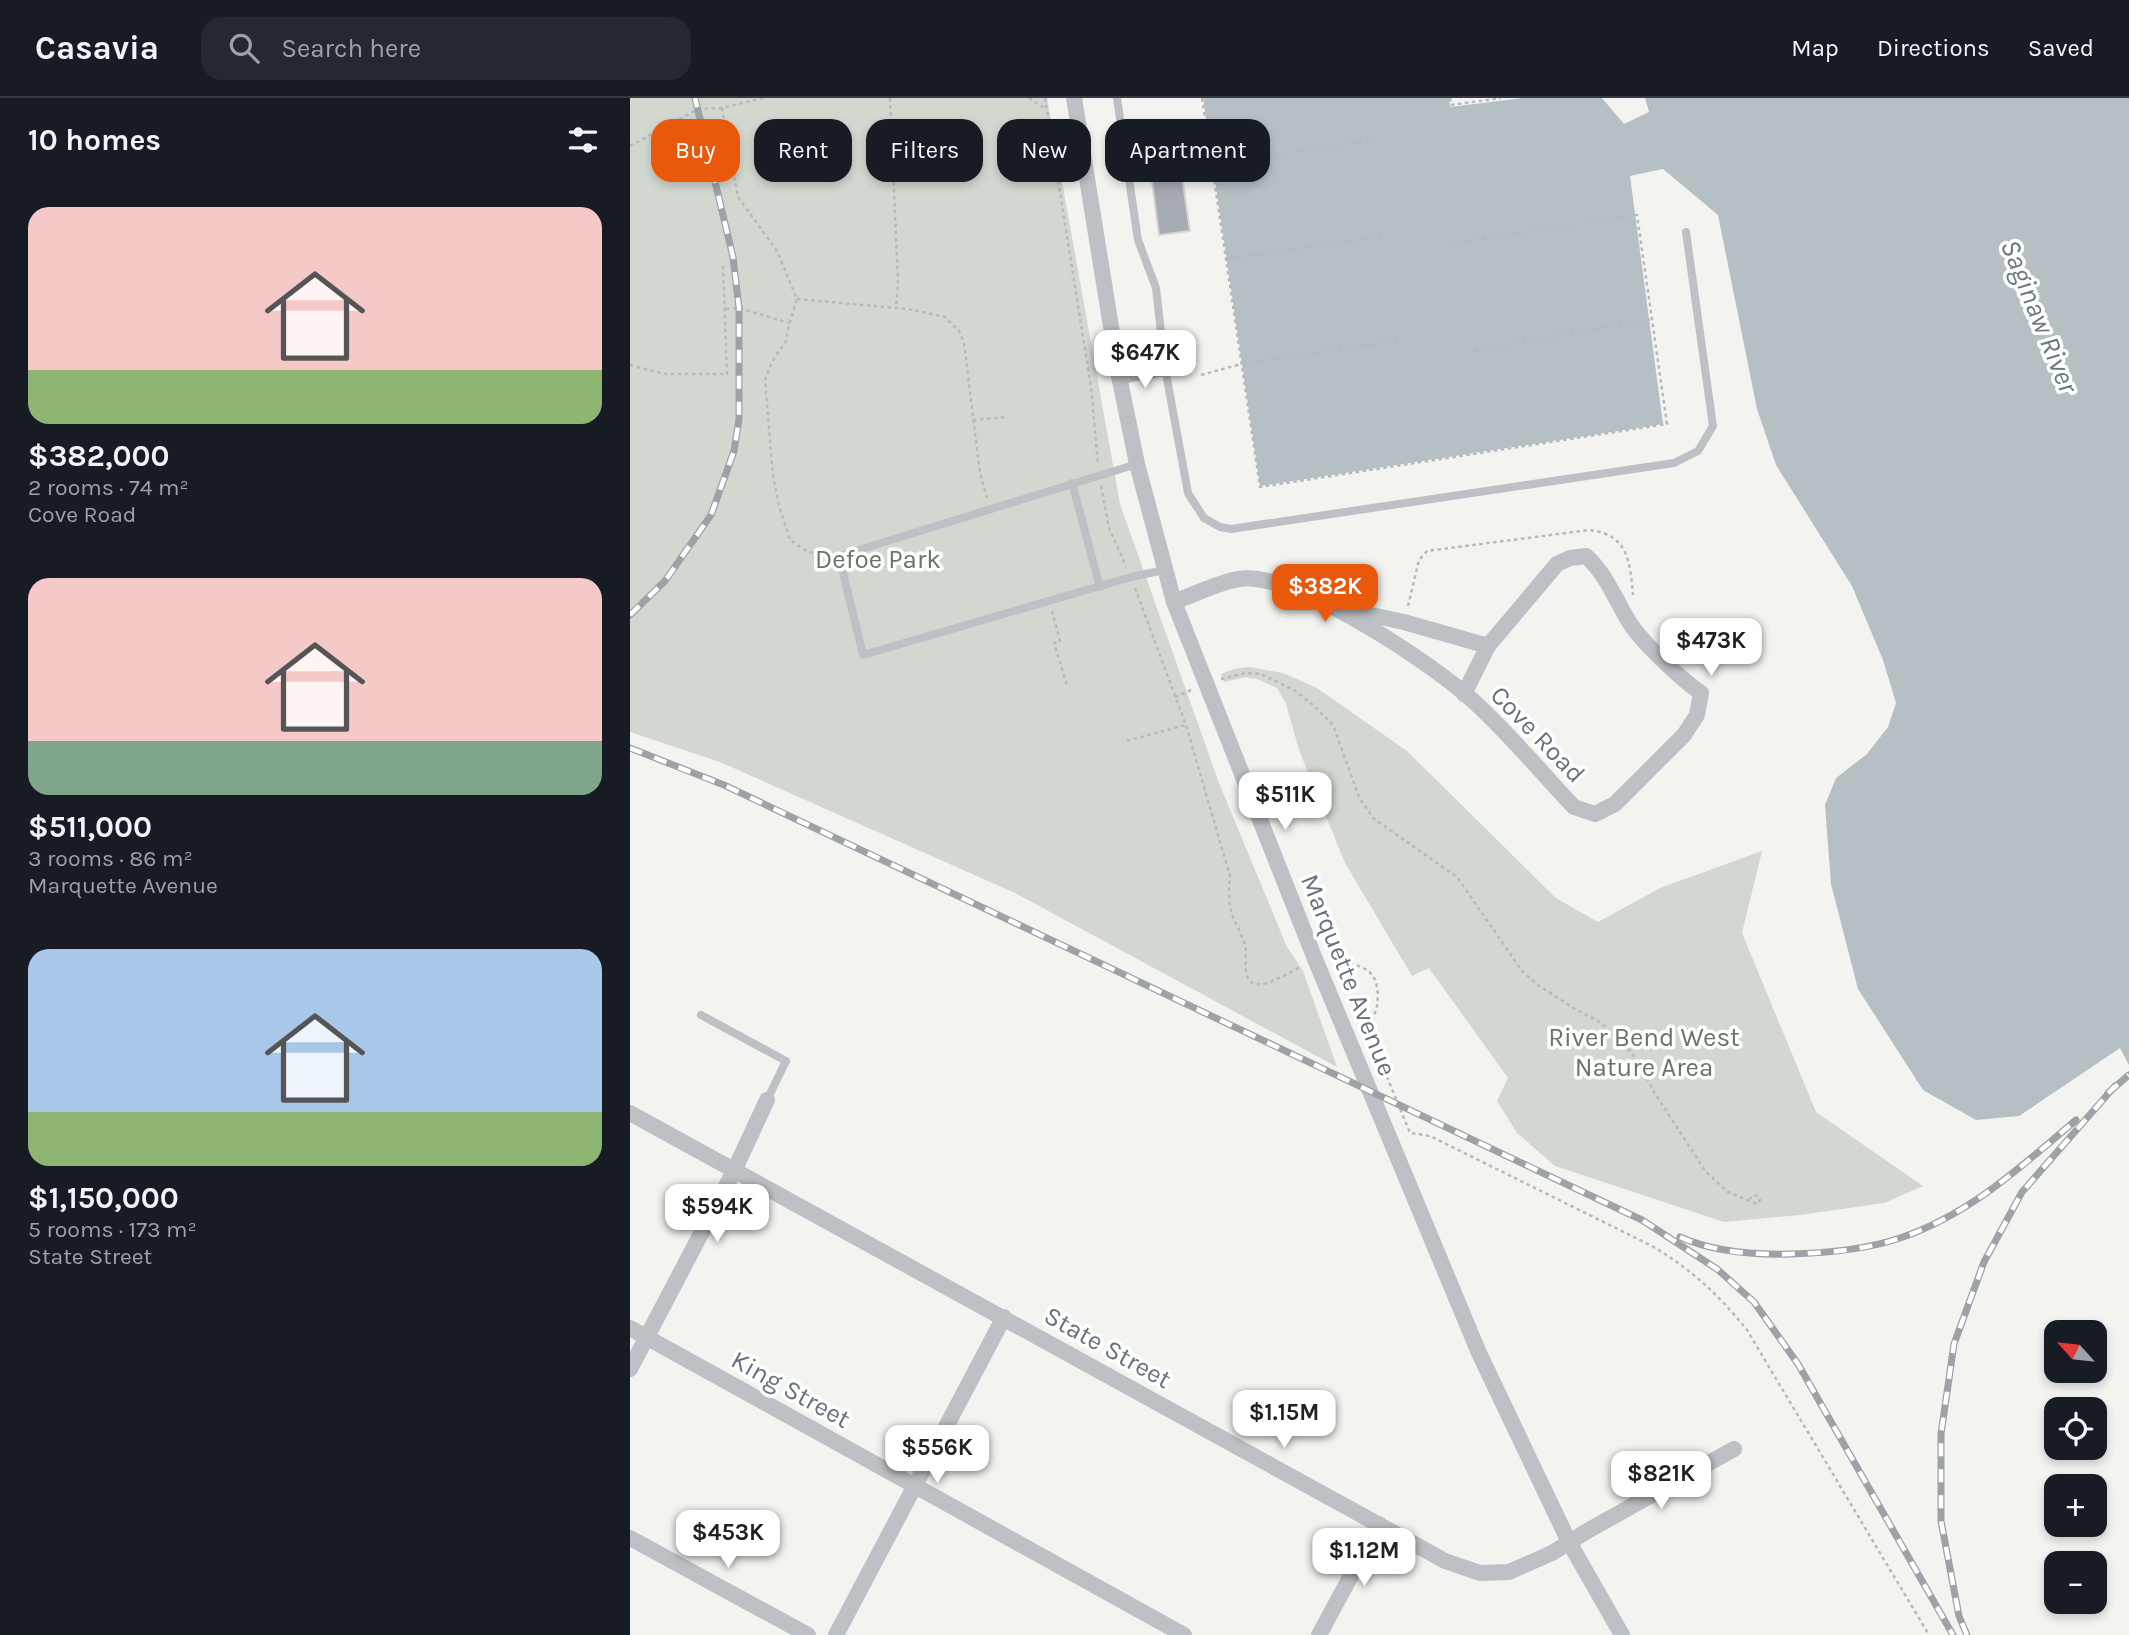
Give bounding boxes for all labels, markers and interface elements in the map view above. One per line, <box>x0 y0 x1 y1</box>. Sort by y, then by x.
search box <box>201 17 691 80</box>
text: Casavia <box>35 29 159 67</box>
icon: search <box>225 29 263 67</box>
text: Search here <box>281 33 421 64</box>
text: Map <box>1791 34 1839 62</box>
text: Directions <box>1877 34 1990 62</box>
text: Saved <box>2028 34 2094 62</box>
chip: Buy <box>651 119 740 182</box>
chip: Rent <box>754 119 852 182</box>
chip: Filters <box>866 119 983 182</box>
chip: New <box>997 119 1091 182</box>
chip: Apartment <box>1105 119 1270 182</box>
icon: filters <box>564 121 602 159</box>
text: 10 homes <box>28 122 161 158</box>
water label: Saginaw River <box>1994 234 2086 399</box>
icon: home <box>252 253 378 379</box>
pin: $647K <box>1096 330 1194 390</box>
text: $647K <box>1110 339 1180 366</box>
text: $382,000 <box>28 438 169 474</box>
text: 2 rooms · 74 m² <box>28 474 189 501</box>
text: Cove Road <box>28 501 136 528</box>
park label: Defoe Park <box>815 544 941 575</box>
pin: $382K <box>1276 564 1374 624</box>
text: $382K <box>1288 573 1362 600</box>
pin: $473K <box>1662 618 1760 678</box>
icon: home <box>252 624 378 750</box>
text: $473K <box>1676 627 1746 654</box>
street label: Cove Road <box>1484 679 1591 789</box>
pin: $511K <box>1236 772 1334 832</box>
text: $511K <box>1255 781 1315 808</box>
text: $511,000 <box>28 809 152 845</box>
text: 3 rooms · 86 m² <box>28 845 193 872</box>
street label: Marquette Avenue <box>1294 870 1403 1081</box>
text: Marquette Avenue <box>28 872 218 899</box>
icon: home <box>252 995 378 1121</box>
park label: River Bend West Nature Area <box>1548 1022 1740 1083</box>
text: $1,150,000 <box>28 1180 179 1216</box>
pin: $594K <box>668 1184 766 1244</box>
text: $594K <box>681 1193 753 1220</box>
text: 5 rooms · 173 m² <box>28 1216 197 1243</box>
text: State Street <box>28 1243 152 1270</box>
street label: State Street <box>1039 1300 1177 1395</box>
north arrow <box>2044 1320 2107 1382</box>
map controls <box>2044 1320 2107 1614</box>
street label: King Street <box>726 1344 856 1435</box>
pin: $1.15M <box>1227 1390 1341 1450</box>
button: locate <box>2044 1397 2107 1460</box>
text: $1.15M <box>1249 1399 1319 1426</box>
pin: $556K <box>888 1426 986 1485</box>
text: $556K <box>901 1434 973 1461</box>
pin: $821K <box>1612 1452 1710 1511</box>
text: $821K <box>1627 1460 1695 1487</box>
button: + <box>2044 1474 2107 1537</box>
pin: $453K <box>679 1510 777 1570</box>
text: $453K <box>692 1519 764 1546</box>
pin: $1.12M <box>1307 1528 1421 1588</box>
text: $1.12M <box>1328 1537 1400 1564</box>
button: − <box>2044 1551 2107 1614</box>

